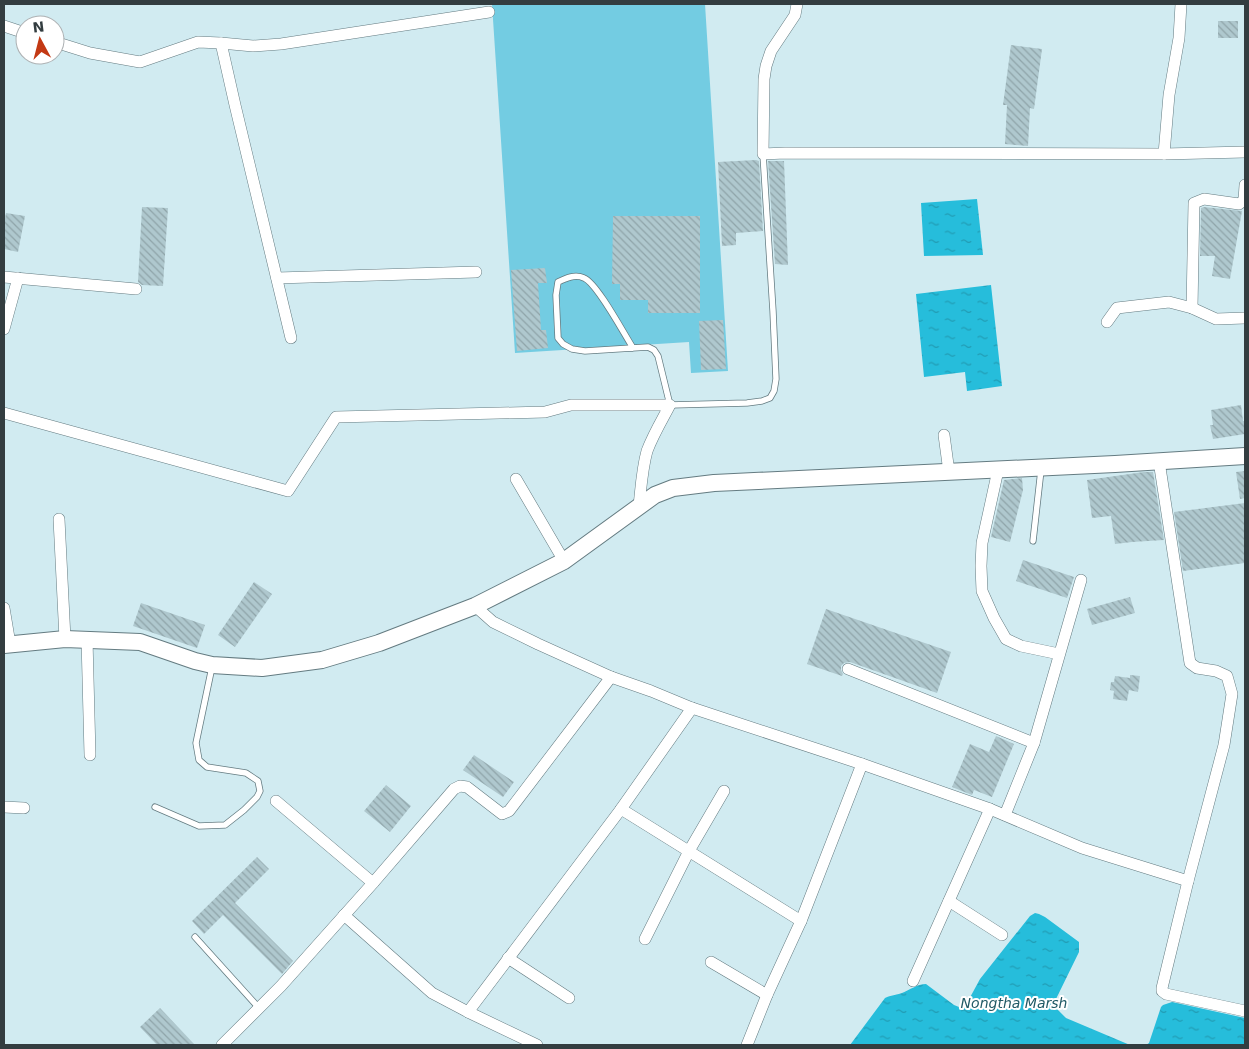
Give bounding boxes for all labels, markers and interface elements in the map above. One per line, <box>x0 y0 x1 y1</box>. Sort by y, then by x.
north arrow <box>15 15 65 65</box>
text: N <box>32 18 45 36</box>
water label: Nongtha Marsh <box>961 995 1067 1011</box>

